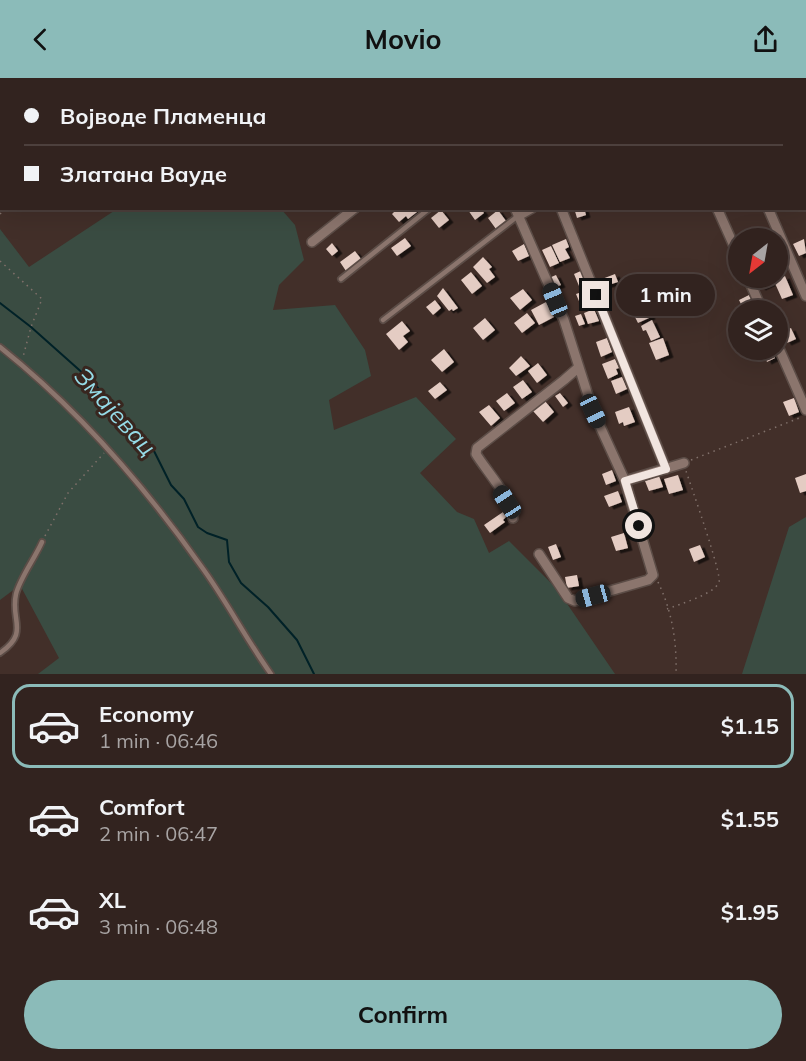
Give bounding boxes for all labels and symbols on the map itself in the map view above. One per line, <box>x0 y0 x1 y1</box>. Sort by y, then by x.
north arrow <box>728 228 788 288</box>
callout: 1 min <box>617 274 716 316</box>
car <box>540 280 570 320</box>
route end <box>582 281 609 308</box>
water label: Змајевац <box>68 361 163 462</box>
car <box>577 391 609 431</box>
car <box>490 482 524 522</box>
route start <box>625 512 652 539</box>
car <box>573 583 613 609</box>

